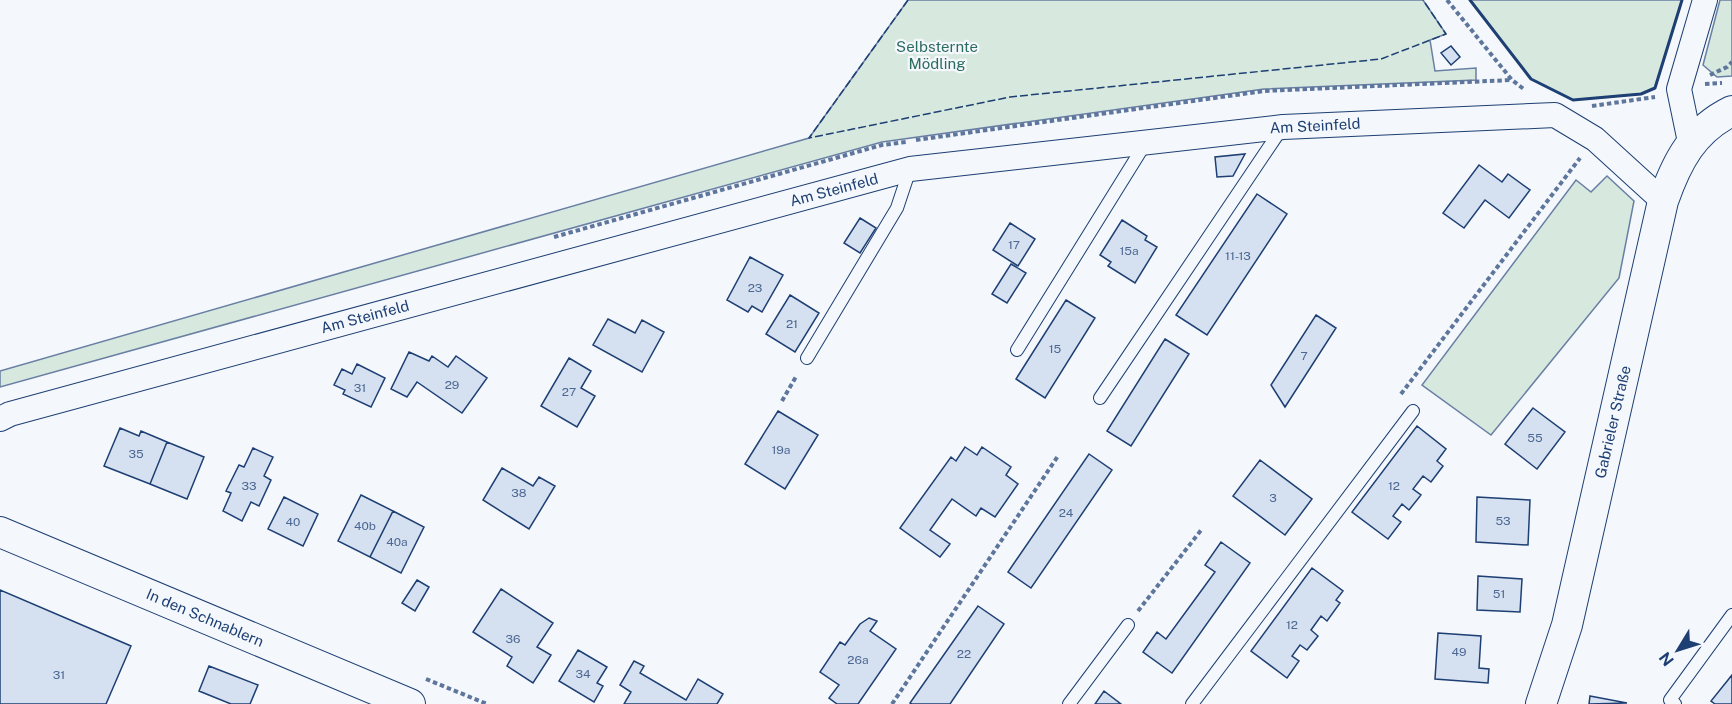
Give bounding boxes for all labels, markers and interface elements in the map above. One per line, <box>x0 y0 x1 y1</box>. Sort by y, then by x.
park label: Selbsternte Mödling <box>896 38 978 72</box>
street label: Am Steinfeld <box>1269 115 1361 136</box>
street label: Am Steinfeld <box>788 170 880 209</box>
house number: 17 <box>1008 238 1020 252</box>
house number: 15a <box>1119 244 1139 258</box>
house number: 11-13 <box>1225 249 1251 263</box>
house number: 23 <box>748 281 762 295</box>
street label: Am Steinfeld <box>319 297 411 336</box>
house number: 21 <box>786 317 798 331</box>
house number: 15 <box>1049 342 1062 356</box>
house number: 7 <box>1300 349 1308 363</box>
street label: Gabrieler Straße <box>1591 364 1634 480</box>
house number: 29 <box>445 378 459 392</box>
house number: 31 <box>354 381 366 395</box>
house number: 27 <box>562 385 576 399</box>
house number: 55 <box>1527 431 1543 445</box>
house number: 19a <box>771 443 791 457</box>
house number: 35 <box>128 447 144 461</box>
house number: 33 <box>241 479 257 493</box>
house number: 12 <box>1388 479 1400 493</box>
house number: 38 <box>511 486 527 500</box>
house number: 3 <box>1269 491 1277 505</box>
house number: 24 <box>1059 506 1074 520</box>
house number: 53 <box>1495 514 1511 528</box>
house number: 40 <box>286 515 300 529</box>
house number: 40b <box>354 519 376 533</box>
house number: 40a <box>386 535 408 549</box>
street label: In den Schnablern <box>144 585 266 650</box>
house number: 51 <box>1493 587 1505 601</box>
house number: 12 <box>1286 618 1298 632</box>
north arrow <box>1648 620 1708 680</box>
house number: 36 <box>506 632 520 646</box>
house number: 49 <box>1451 645 1467 659</box>
house number: 22 <box>957 647 971 661</box>
text: N <box>1655 648 1678 670</box>
house number: 26a <box>847 653 869 667</box>
house number: 34 <box>575 667 591 681</box>
house number: 31 <box>53 668 65 682</box>

